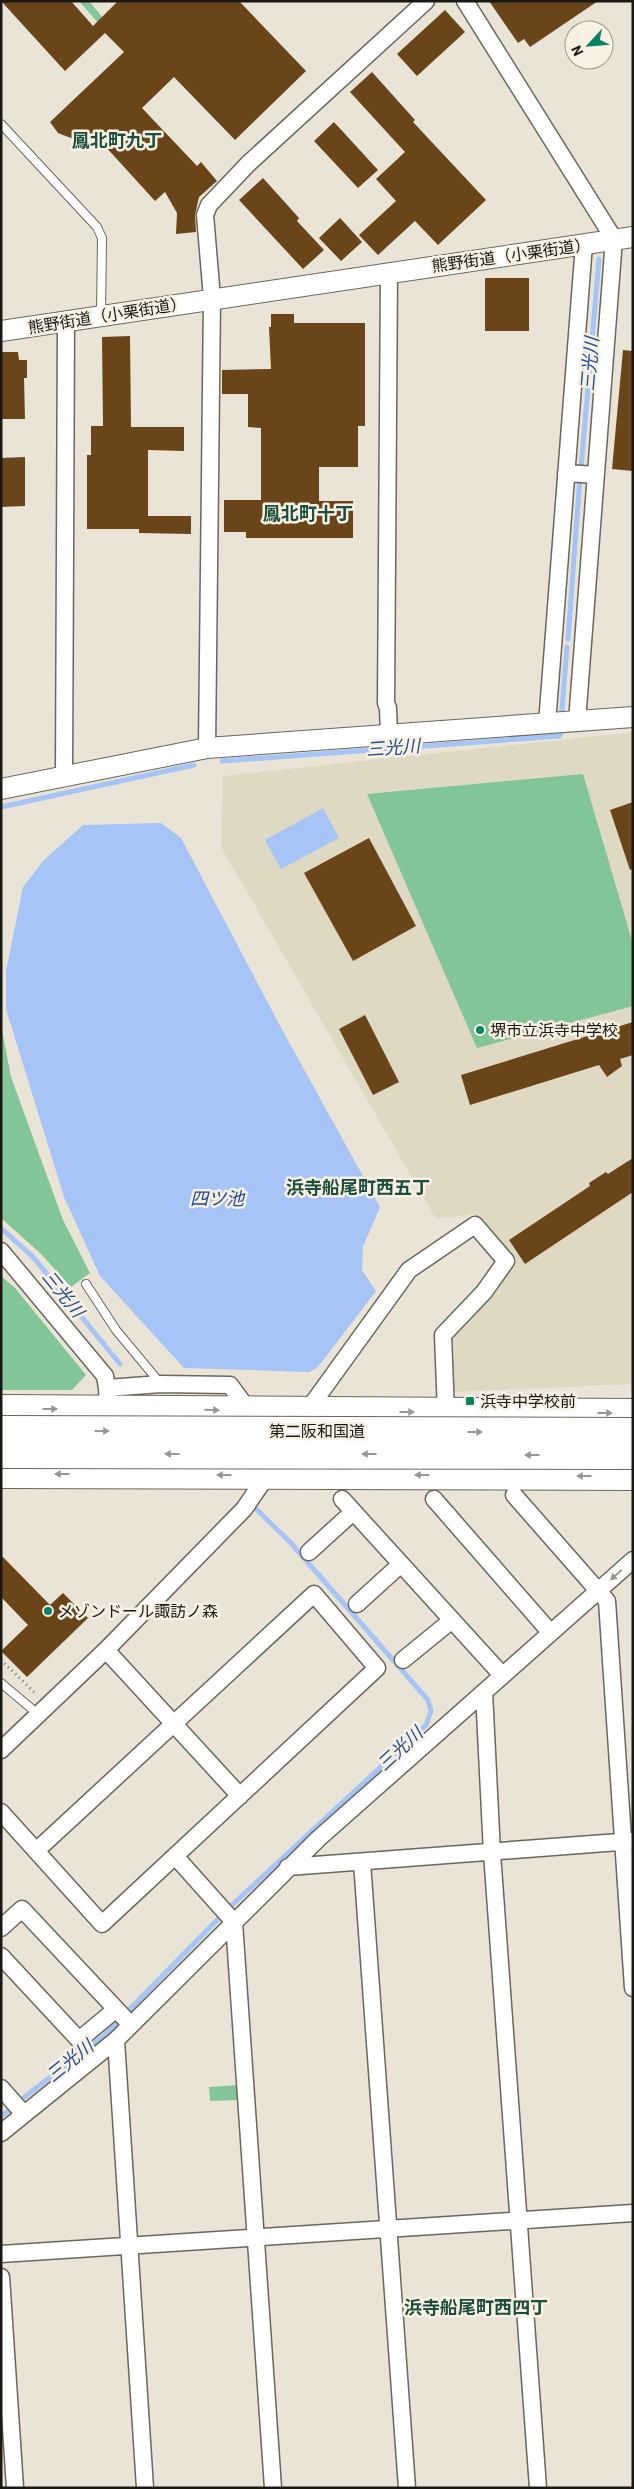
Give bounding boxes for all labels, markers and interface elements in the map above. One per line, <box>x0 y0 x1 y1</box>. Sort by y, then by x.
north arrow <box>564 20 614 70</box>
text: N <box>567 43 587 59</box>
district label: 鳳北町九丁 <box>72 129 162 151</box>
street label: 熊野街道（小栗街道） <box>430 234 591 275</box>
street label: 熊野街道（小栗街道） <box>26 293 187 336</box>
water label: 三光川 <box>576 334 602 392</box>
district label: 鳳北町十丁 <box>263 502 353 524</box>
water label: 三光川 <box>365 734 423 760</box>
place label: 堺市立浜寺中学校 <box>490 1020 618 1039</box>
marker: 堺市立浜寺中学校 <box>474 1024 486 1036</box>
district label: 浜寺船尾町西五丁 <box>286 1176 430 1198</box>
water label: 四ツ池 <box>190 1187 246 1209</box>
water label: 三光川 <box>38 1265 91 1323</box>
place label: 浜寺中学校前 <box>480 1391 576 1410</box>
marker: 浜寺中学校前 <box>464 1395 476 1407</box>
one-way arrow <box>42 1405 58 1413</box>
one-way arrow <box>205 1407 221 1415</box>
one-way arrow <box>399 1408 415 1416</box>
one-way arrow <box>597 1409 613 1417</box>
street label: 第二阪和国道 <box>269 1421 365 1440</box>
one-way arrow <box>95 1427 111 1435</box>
one-way arrow <box>467 1428 483 1436</box>
one-way arrow <box>163 1450 179 1458</box>
one-way arrow <box>361 1450 377 1458</box>
one-way arrow <box>523 1451 539 1459</box>
one-way arrow <box>53 1470 69 1478</box>
one-way arrow <box>216 1471 232 1479</box>
one-way arrow <box>413 1471 429 1479</box>
one-way arrow <box>576 1472 592 1480</box>
one-way arrow <box>610 1569 622 1581</box>
place label: メゾンドール諏訪ノ森 <box>58 1601 218 1620</box>
marker: メゾンドール諏訪ノ森 <box>42 1605 54 1617</box>
water label: 三光川 <box>372 1720 428 1775</box>
water label: 三光川 <box>41 2033 99 2086</box>
district label: 浜寺船尾町西四丁 <box>404 2296 548 2318</box>

